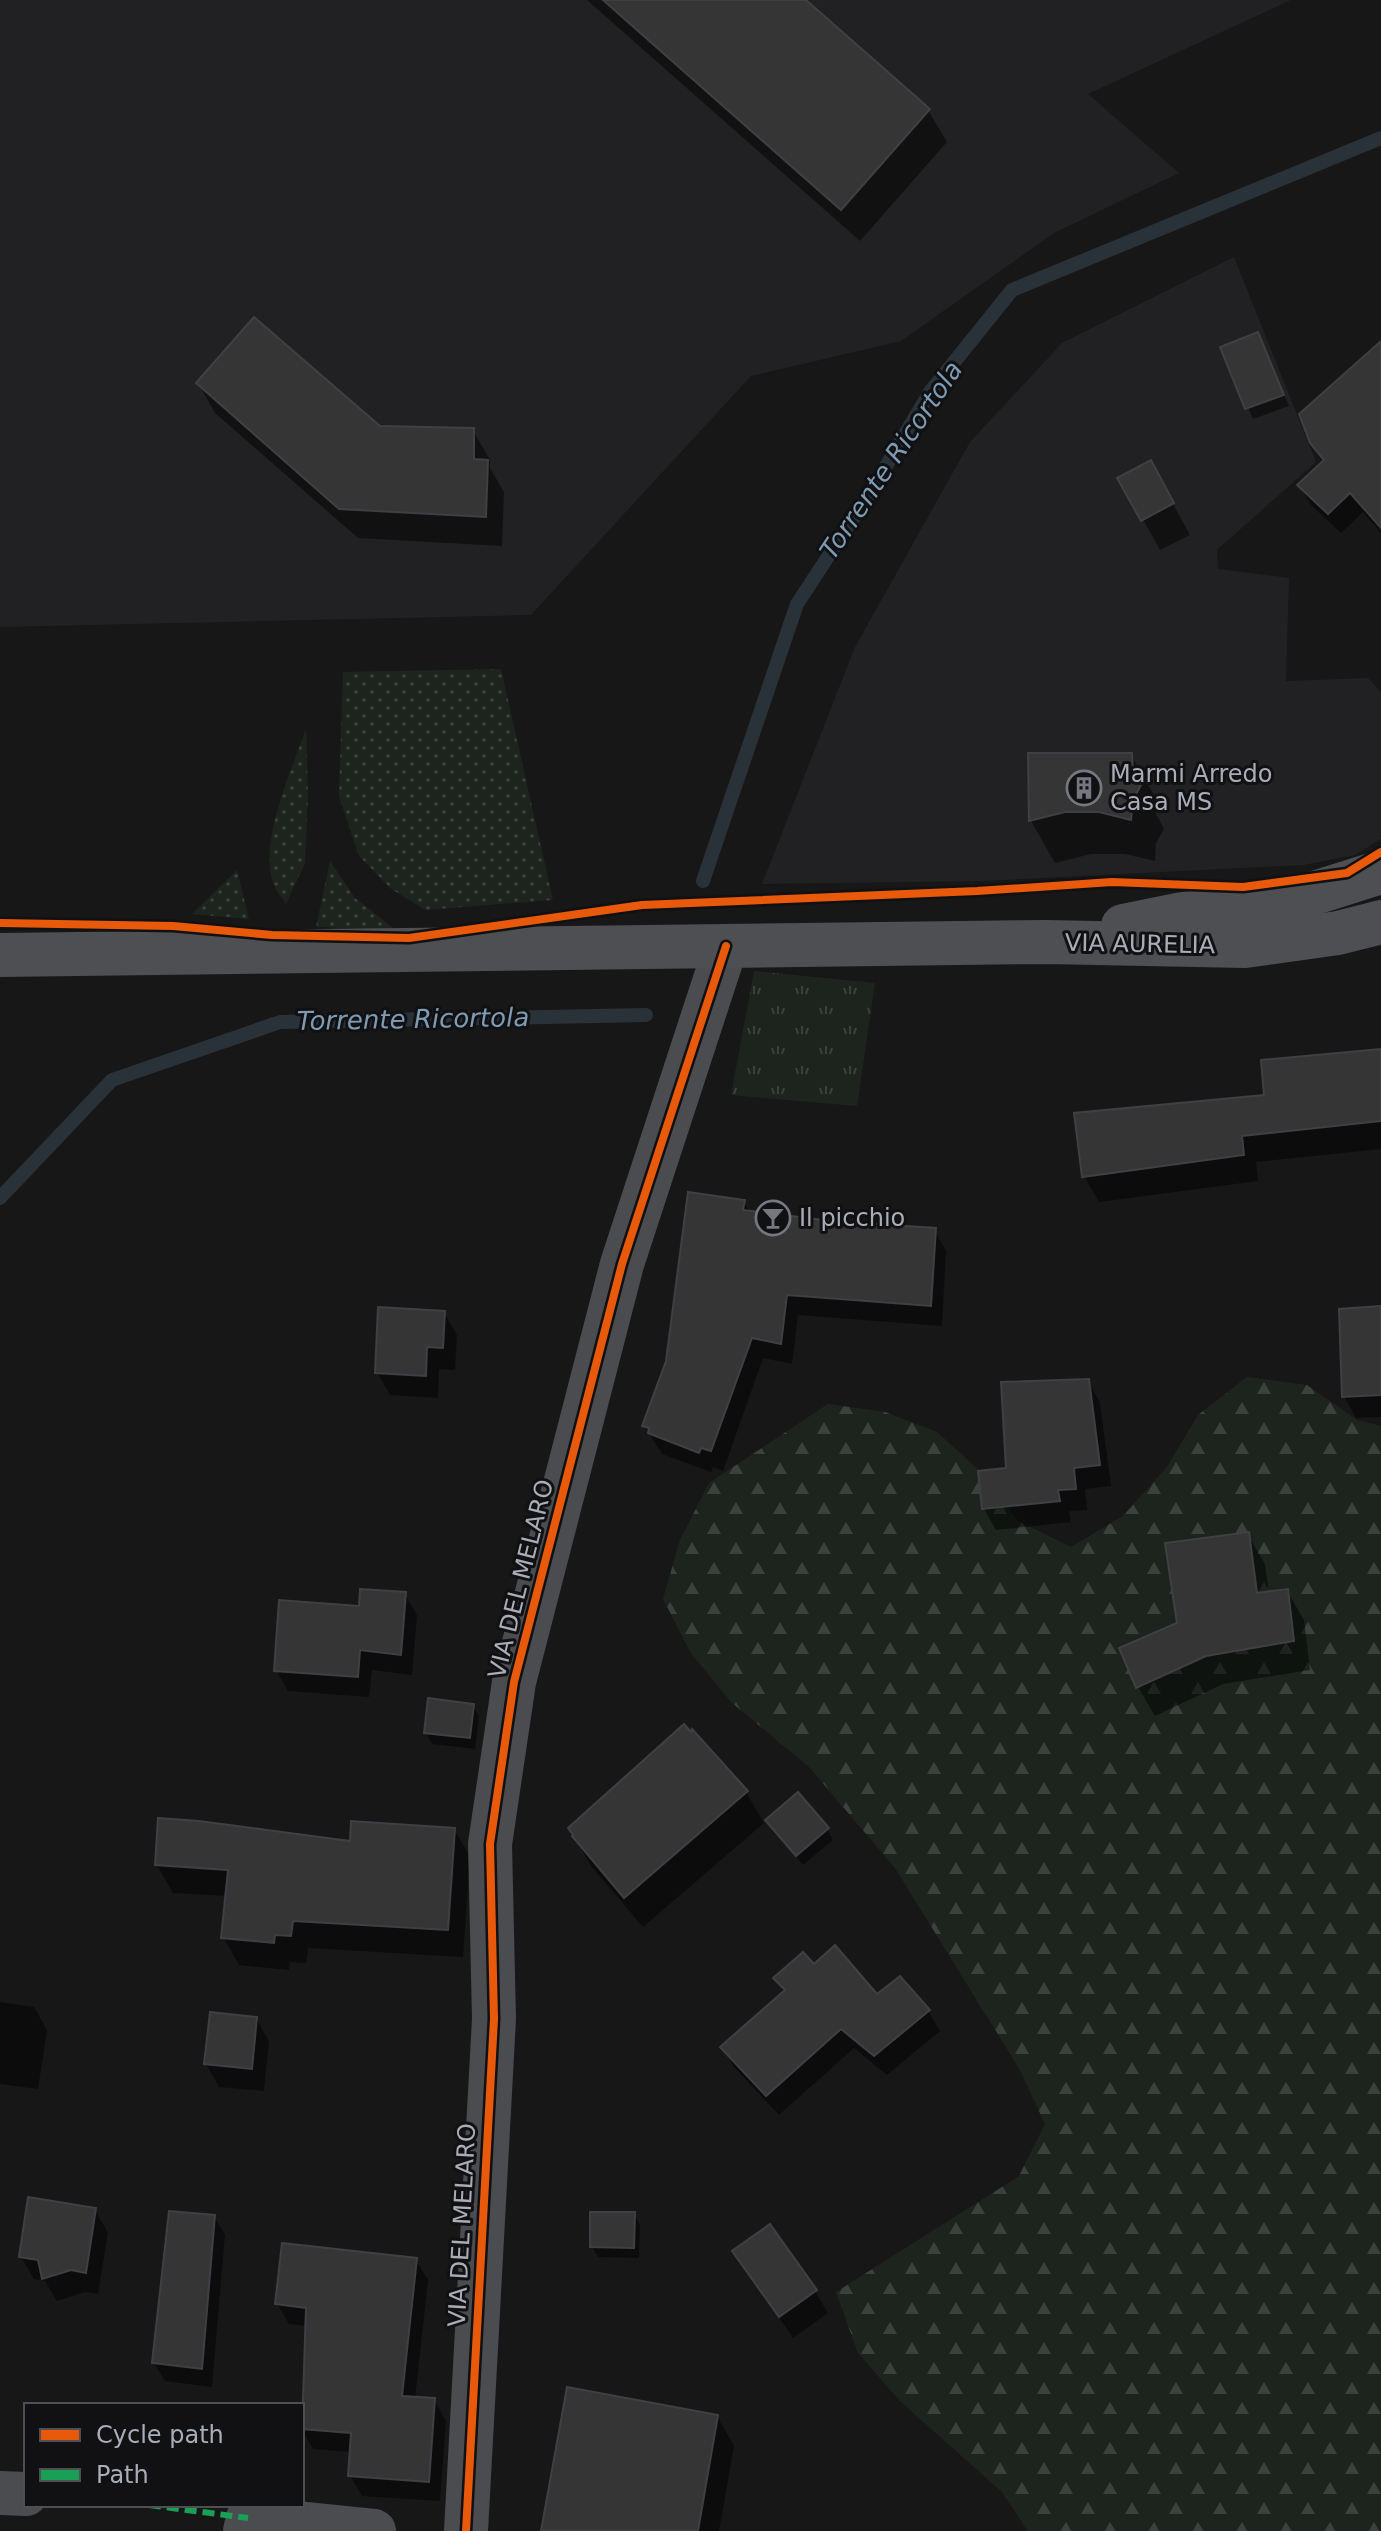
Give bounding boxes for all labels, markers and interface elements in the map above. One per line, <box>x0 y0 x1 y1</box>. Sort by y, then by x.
water label: Torrente Ricortola <box>814 355 968 565</box>
place label: Marmi Arredo Casa MS <box>1110 760 1272 816</box>
building icon: Marmi Arredo Casa MS <box>1065 769 1103 807</box>
street label: VIA AURELIA <box>1065 929 1216 959</box>
water label: Torrente Ricortola <box>297 1002 529 1036</box>
bar icon: Il picchio <box>754 1199 792 1237</box>
place label: Il picchio <box>799 1204 905 1232</box>
street label: VIA DEL MELARO <box>483 1477 559 1681</box>
street label: VIA DEL MELARO <box>443 2122 481 2328</box>
legend <box>24 2403 304 2507</box>
text: Cycle path <box>96 2421 224 2449</box>
text: Path <box>96 2461 149 2489</box>

